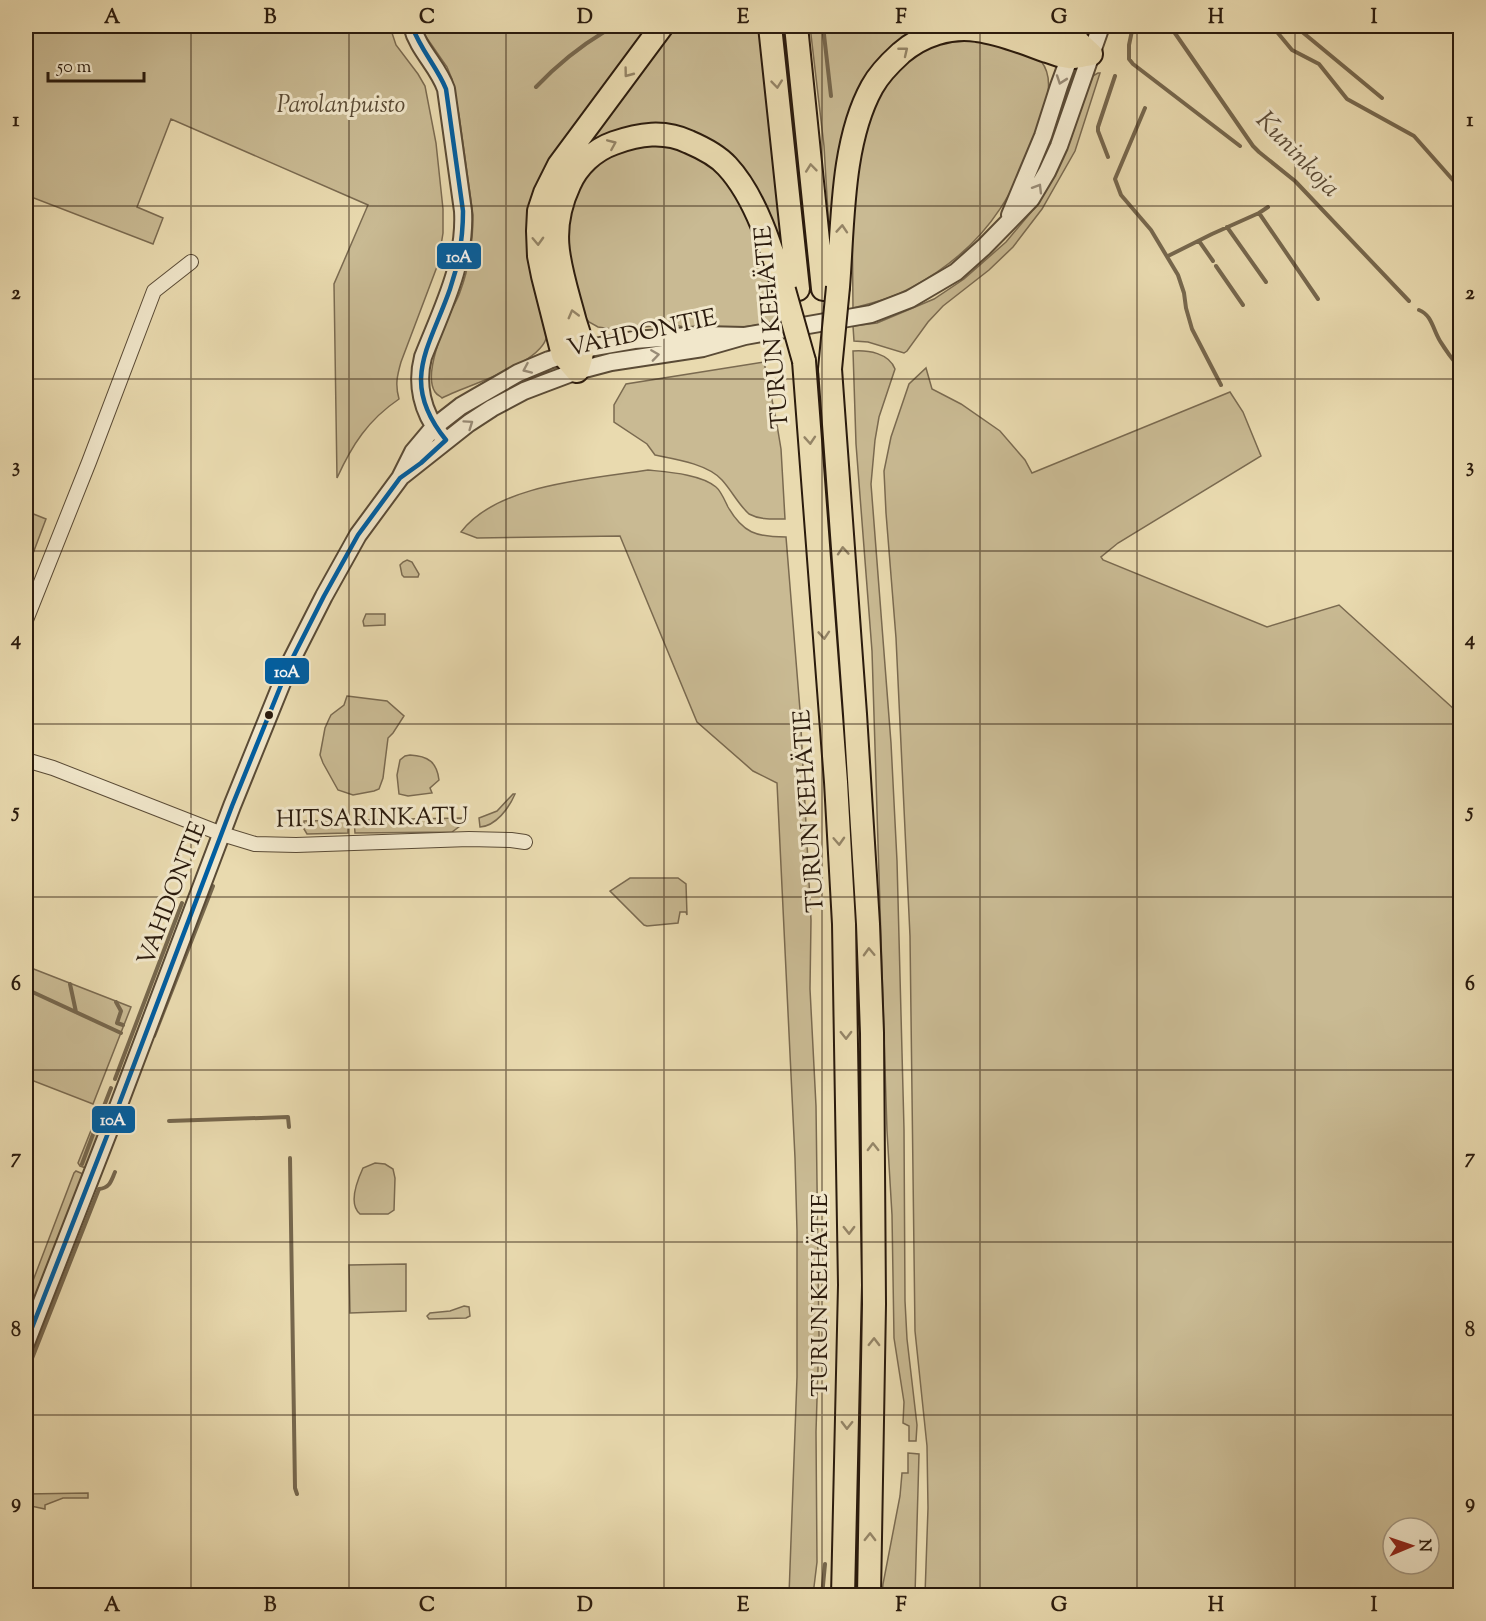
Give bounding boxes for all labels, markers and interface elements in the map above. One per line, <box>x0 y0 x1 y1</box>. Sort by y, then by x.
text: A <box>104 4 121 33</box>
text: B <box>264 4 277 33</box>
text: C <box>419 4 435 33</box>
text: D <box>577 4 593 33</box>
text: E <box>737 4 750 33</box>
text: F <box>895 4 907 33</box>
text: G <box>1051 4 1068 33</box>
text: H <box>1208 4 1224 33</box>
text: I <box>1371 4 1378 33</box>
scale bar <box>48 45 144 83</box>
one-way arrow <box>897 48 908 59</box>
text: 50 m <box>56 55 92 81</box>
one-way arrow <box>624 66 635 77</box>
one-way arrow <box>1056 75 1069 85</box>
one-way arrow <box>770 79 783 88</box>
park label: Parolanpuisto <box>277 89 405 123</box>
water label: Kuninkoja <box>1246 103 1348 207</box>
text: 1 <box>13 107 20 136</box>
text: 1 <box>1467 107 1474 136</box>
one-way arrow <box>606 139 617 151</box>
one-way arrow <box>805 163 818 172</box>
one-way arrow <box>1030 184 1042 194</box>
street label: TURUN KEHÄTIE <box>747 224 799 430</box>
one-way arrow <box>836 225 849 234</box>
one-way arrow <box>532 236 545 245</box>
line badge: 10A <box>436 242 482 270</box>
text: 10A <box>446 247 472 270</box>
text: 2 <box>11 280 21 309</box>
text: 2 <box>1465 280 1475 309</box>
street label: VAHDONTIE <box>564 301 720 366</box>
one-way arrow <box>567 309 580 319</box>
one-way arrow <box>650 349 660 361</box>
one-way arrow <box>523 361 534 373</box>
one-way arrow <box>462 420 473 431</box>
one-way arrow <box>803 436 816 445</box>
text: 3 <box>12 453 20 482</box>
text: 3 <box>1466 453 1474 482</box>
one-way arrow <box>837 546 850 555</box>
text: 4 <box>10 626 21 655</box>
text: 4 <box>1464 626 1475 655</box>
one-way arrow <box>818 630 831 639</box>
line badge: 10A <box>264 657 310 685</box>
text: 10A <box>274 662 300 685</box>
street label: TURUN KEHÄTIE <box>786 708 834 914</box>
unlabelled marker <box>263 709 275 721</box>
text: 5 <box>11 798 20 827</box>
text: 5 <box>1465 798 1474 827</box>
street label: HITSARINKATU <box>276 800 469 838</box>
street label: VAHDONTIE <box>130 817 216 971</box>
one-way arrow <box>832 836 845 845</box>
one-way arrow <box>862 948 875 957</box>
text: 6 <box>11 971 21 1000</box>
text: 6 <box>1465 971 1475 1000</box>
one-way arrow <box>840 1031 852 1040</box>
line badge: 10A <box>91 1105 136 1134</box>
text: 10A <box>100 1110 126 1133</box>
one-way arrow <box>867 1143 879 1152</box>
text: 7 <box>11 1144 22 1173</box>
text: 7 <box>1465 1144 1476 1173</box>
street label: TURUN KEHÄTIE <box>804 1193 838 1397</box>
one-way arrow <box>843 1226 855 1235</box>
text: 8 <box>11 1317 21 1346</box>
text: 8 <box>1465 1317 1475 1346</box>
one-way arrow <box>867 1338 880 1347</box>
one-way arrow <box>840 1421 853 1430</box>
text: 9 <box>11 1489 21 1518</box>
text: 9 <box>1465 1489 1475 1518</box>
north arrow <box>1381 1516 1441 1576</box>
one-way arrow <box>864 1533 877 1542</box>
text: N <box>1412 1539 1435 1553</box>
text: A <box>104 1592 121 1621</box>
text: B <box>264 1592 277 1621</box>
text: C <box>419 1592 435 1621</box>
text: D <box>577 1592 593 1621</box>
text: E <box>737 1592 750 1621</box>
text: F <box>895 1592 907 1621</box>
text: G <box>1051 1592 1068 1621</box>
text: H <box>1208 1592 1224 1621</box>
text: I <box>1371 1592 1378 1621</box>

